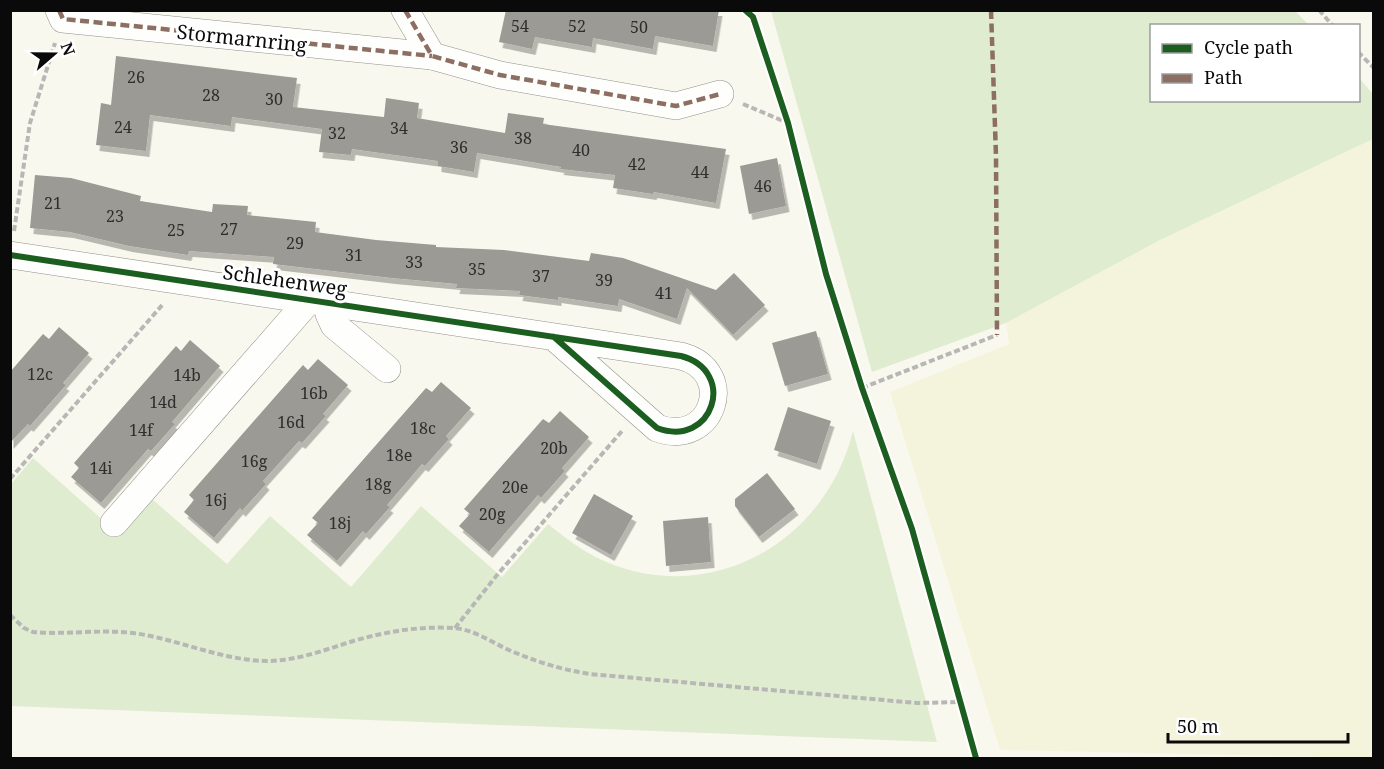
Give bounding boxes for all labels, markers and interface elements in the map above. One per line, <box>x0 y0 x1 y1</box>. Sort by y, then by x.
house number: 54 <box>511 15 529 37</box>
house number: 52 <box>568 15 586 37</box>
house number: 50 <box>630 16 648 38</box>
street label: Stormarnring <box>176 18 309 58</box>
north arrow <box>24 24 84 84</box>
legend <box>1150 24 1360 102</box>
text: Cycle path <box>1204 35 1293 59</box>
text: N <box>56 39 81 59</box>
text: Path <box>1204 65 1243 89</box>
house number: 26 <box>127 66 145 88</box>
house number: 28 <box>202 84 220 106</box>
house number: 30 <box>265 88 283 110</box>
house number: 24 <box>114 116 132 138</box>
house number: 34 <box>390 117 408 139</box>
house number: 32 <box>328 122 346 144</box>
house number: 38 <box>514 127 532 149</box>
house number: 36 <box>450 136 468 158</box>
house number: 40 <box>572 139 590 161</box>
house number: 42 <box>628 153 646 175</box>
house number: 44 <box>691 161 709 183</box>
house number: 46 <box>754 175 772 197</box>
house number: 21 <box>44 192 62 214</box>
house number: 23 <box>106 205 124 227</box>
house number: 27 <box>220 218 238 240</box>
house number: 25 <box>167 219 185 241</box>
house number: 29 <box>286 232 304 254</box>
house number: 31 <box>345 244 363 266</box>
house number: 33 <box>405 251 423 273</box>
street label: Schlehenweg <box>221 258 349 302</box>
house number: 35 <box>468 258 486 280</box>
house number: 37 <box>532 265 550 287</box>
house number: 39 <box>595 269 613 291</box>
house number: 41 <box>655 282 673 304</box>
house number: 12c <box>27 363 53 385</box>
house number: 14b <box>173 364 201 386</box>
house number: 16b <box>300 382 328 404</box>
house number: 14d <box>149 391 177 413</box>
house number: 16d <box>277 411 305 433</box>
house number: 18c <box>410 417 436 439</box>
house number: 14f <box>129 419 155 441</box>
house number: 20b <box>540 437 568 459</box>
house number: 18e <box>386 444 412 466</box>
house number: 16g <box>241 450 268 472</box>
house number: 14i <box>89 457 113 479</box>
house number: 18g <box>365 473 392 495</box>
house number: 20e <box>502 476 528 498</box>
house number: 16j <box>205 489 227 511</box>
house number: 20g <box>479 503 506 525</box>
house number: 18j <box>329 512 351 534</box>
scale bar <box>1168 706 1348 744</box>
text: 50 m <box>1177 714 1219 738</box>

